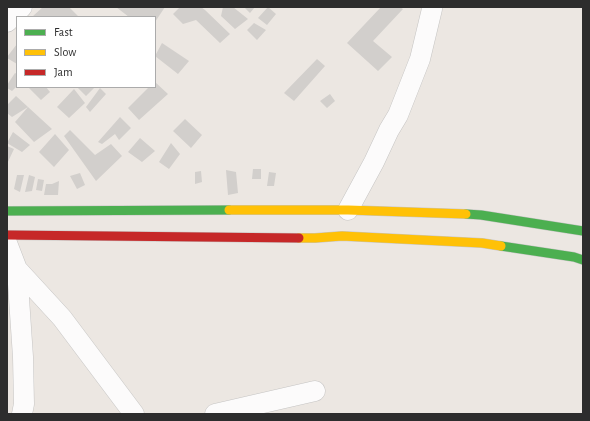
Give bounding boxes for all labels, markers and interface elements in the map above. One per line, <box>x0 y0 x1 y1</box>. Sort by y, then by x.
legend <box>16 16 156 88</box>
text: Fast <box>54 26 73 38</box>
text: Slow <box>54 46 76 58</box>
text: Jam <box>54 66 73 78</box>

